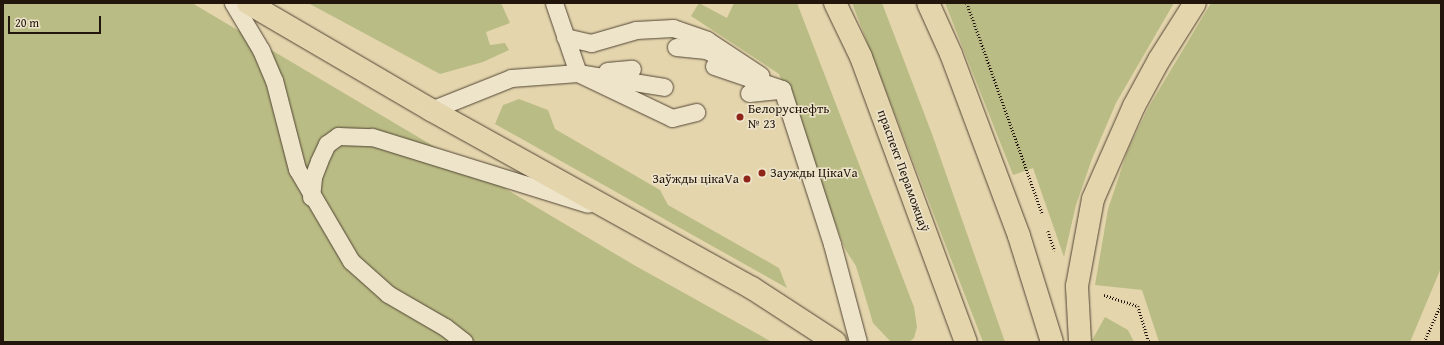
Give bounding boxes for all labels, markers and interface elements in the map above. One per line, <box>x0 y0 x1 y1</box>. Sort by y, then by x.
scale bar <box>10 8 103 34</box>
text: 20 m <box>15 14 39 31</box>
place label: Белоруснефть № 23 <box>748 102 829 133</box>
street label: праспект Пераможцаў <box>874 108 932 234</box>
marker: Белоруснефть № 23 <box>735 112 745 122</box>
place label: Заужды ЦікаVа <box>770 165 858 181</box>
marker: Заужды ЦікаVа <box>757 168 767 178</box>
place label: Заўжды цікаVа <box>652 171 739 187</box>
marker: Заўжды цікаVа <box>742 174 752 184</box>

